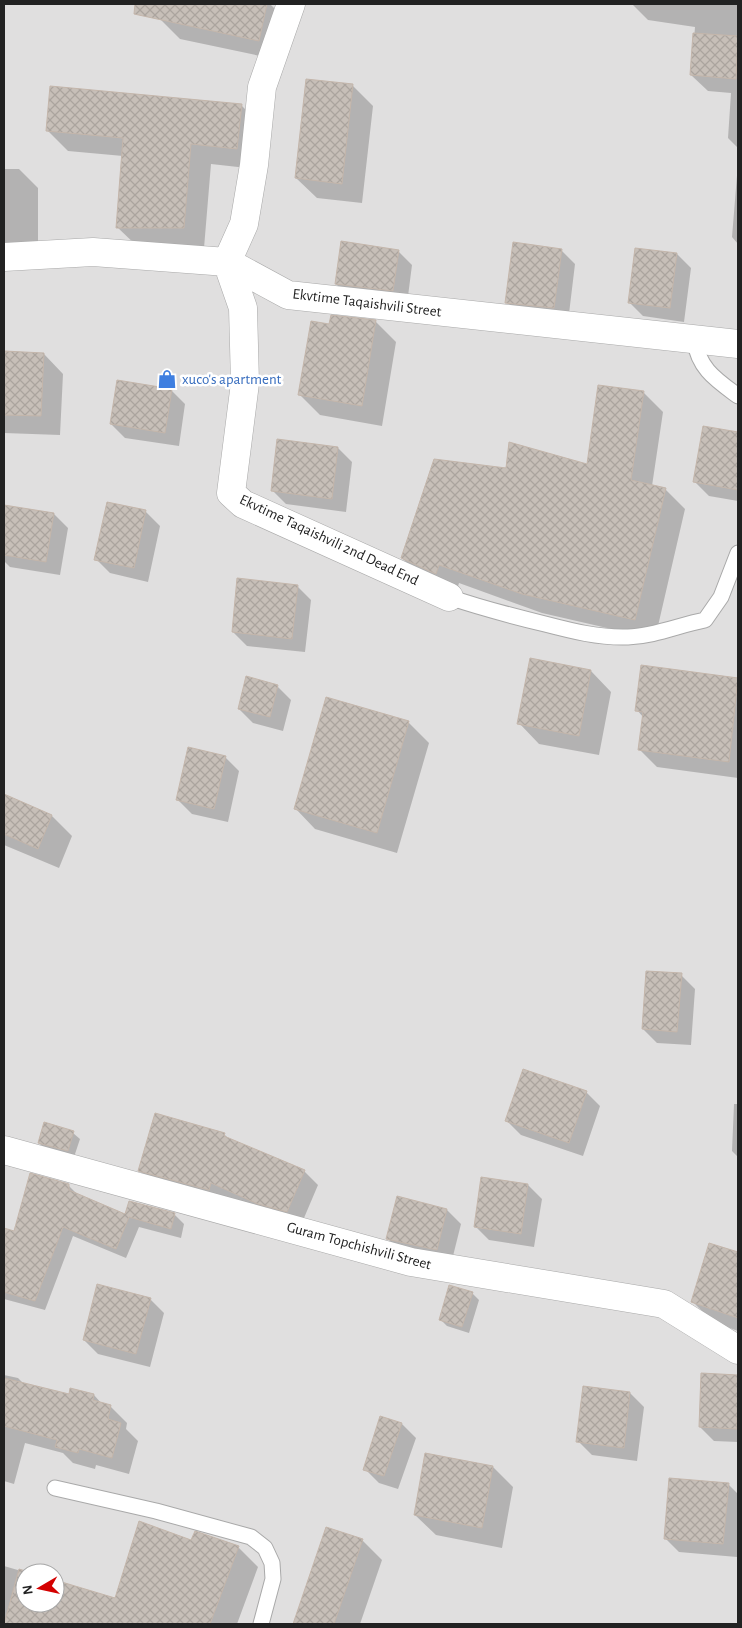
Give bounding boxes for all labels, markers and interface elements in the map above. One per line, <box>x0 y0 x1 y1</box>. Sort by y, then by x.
street label: Ekvtime Taqaishvili Street <box>292 286 442 320</box>
shop icon: xuco's apartment <box>156 368 178 390</box>
place label: xuco's apartment <box>182 372 282 387</box>
street label: Ekvtime Taqaishvili 2nd Dead End <box>237 492 421 588</box>
street label: Guram Topchishvili Street <box>285 1219 433 1273</box>
north arrow <box>15 1563 65 1613</box>
text: N <box>20 1584 36 1596</box>

